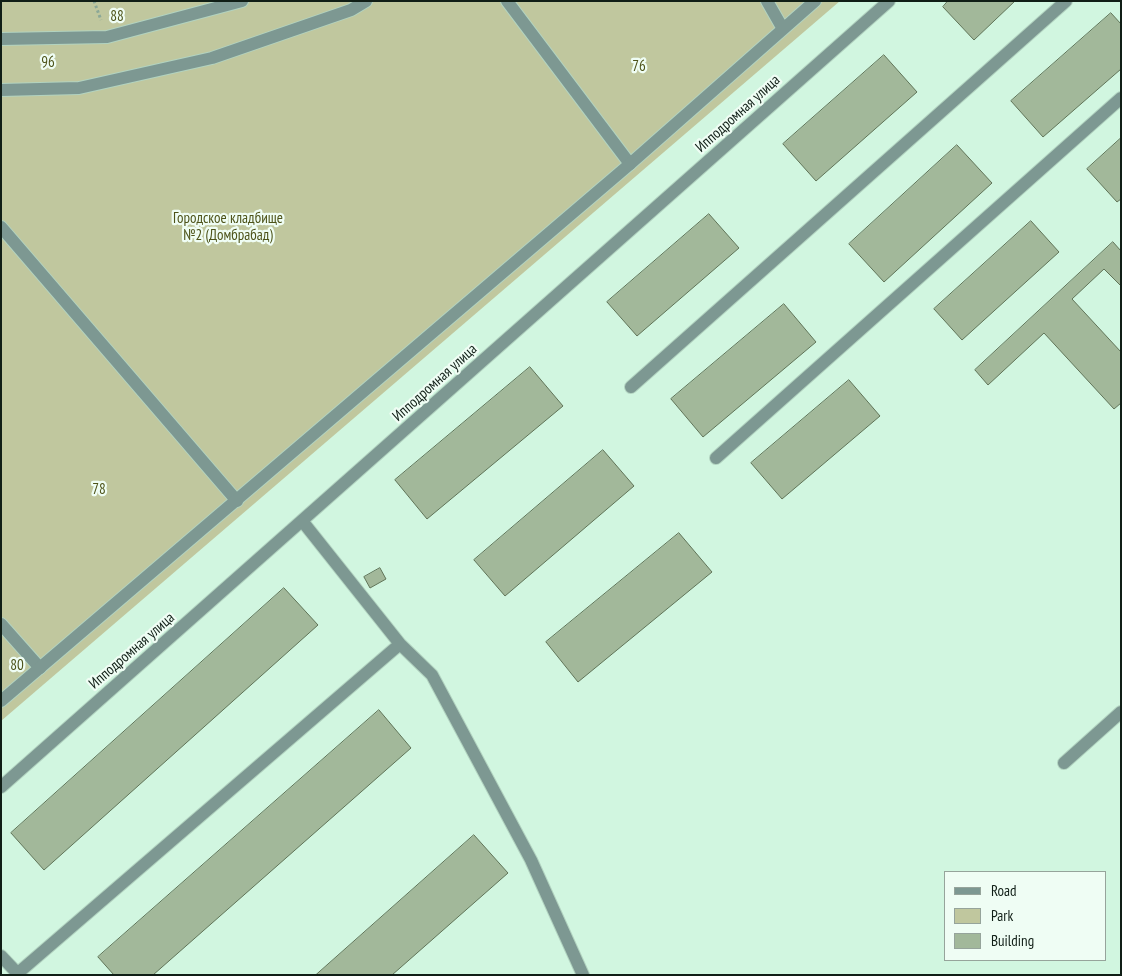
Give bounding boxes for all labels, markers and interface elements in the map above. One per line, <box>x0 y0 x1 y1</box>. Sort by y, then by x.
park label: 88 <box>110 8 124 26</box>
park label: 96 <box>41 54 55 72</box>
park label: 76 <box>632 58 646 76</box>
street label: Ипподромная улица <box>692 71 784 157</box>
park label: Городское кладбище №2 (Домбрабад) <box>173 210 283 245</box>
street label: Ипподромная улица <box>389 340 481 426</box>
park label: 78 <box>92 481 106 499</box>
street label: Ипподромная улица <box>86 609 178 693</box>
park label: 80 <box>10 657 24 675</box>
legend <box>944 871 1107 961</box>
text: Road <box>991 881 1017 900</box>
text: Park <box>991 906 1013 925</box>
text: Building <box>991 931 1034 950</box>

